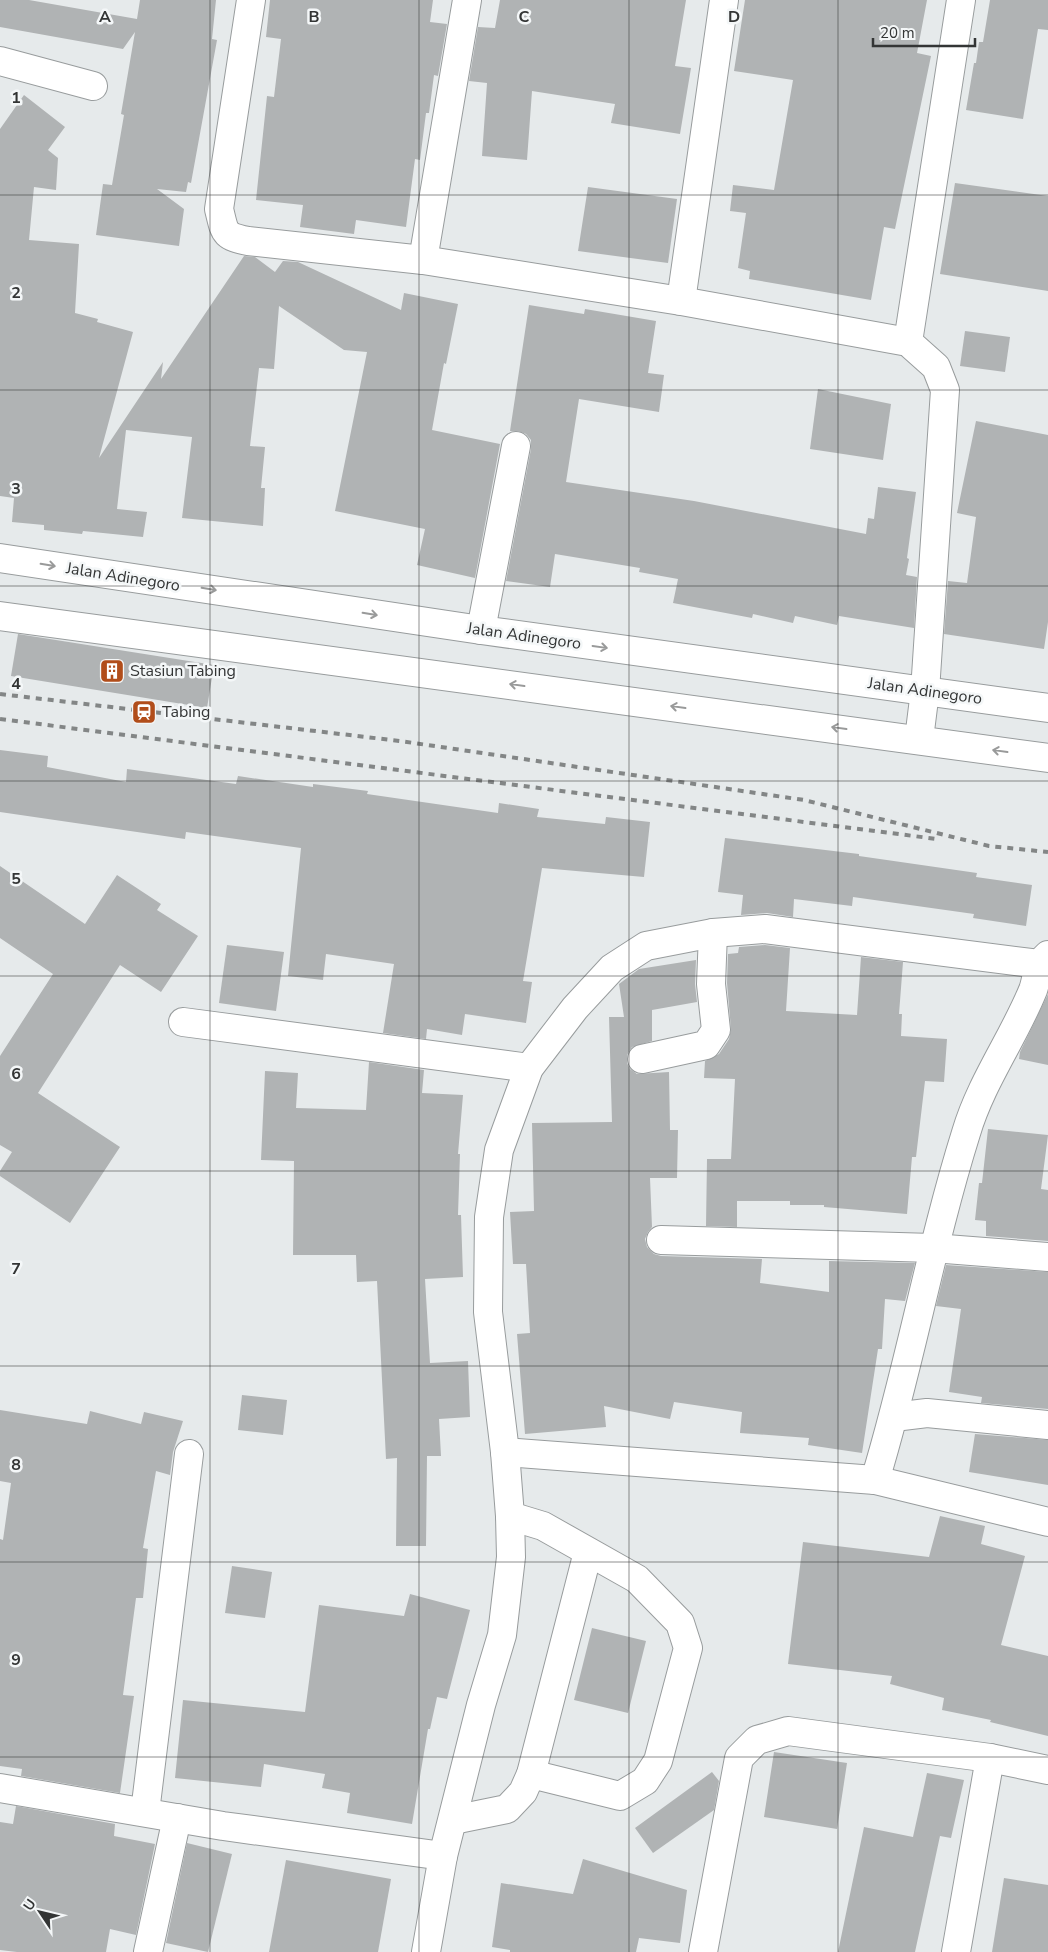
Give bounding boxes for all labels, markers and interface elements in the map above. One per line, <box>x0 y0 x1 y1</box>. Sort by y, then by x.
text: A <box>99 6 111 28</box>
text: B <box>308 6 320 28</box>
text: C <box>519 6 530 28</box>
text: D <box>728 6 740 28</box>
scale bar <box>873 15 976 47</box>
text: 20 m <box>880 23 915 43</box>
text: 1 <box>11 87 21 109</box>
text: 2 <box>11 282 21 304</box>
text: 3 <box>11 478 21 500</box>
street label: Jalan Adinegoro <box>63 557 182 597</box>
one-way arrow <box>40 561 56 571</box>
one-way arrow <box>201 585 217 595</box>
one-way arrow <box>361 609 377 619</box>
street label: Jalan Adinegoro <box>464 617 583 655</box>
one-way arrow <box>591 642 607 652</box>
building icon: Stasiun Tabing <box>99 658 125 684</box>
place label: Stasiun Tabing <box>130 660 236 682</box>
street label: Jalan Adinegoro <box>865 672 984 710</box>
text: 4 <box>11 673 21 695</box>
one-way arrow <box>509 680 525 690</box>
station icon: Tabing <box>131 699 157 725</box>
place label: Tabing <box>162 701 210 723</box>
one-way arrow <box>670 702 686 712</box>
one-way arrow <box>831 723 847 733</box>
one-way arrow <box>992 745 1008 755</box>
text: 5 <box>11 868 21 890</box>
text: 6 <box>11 1063 21 1085</box>
text: 7 <box>11 1258 21 1280</box>
text: 8 <box>11 1454 21 1476</box>
text: 9 <box>11 1649 21 1671</box>
north arrow <box>15 1887 65 1937</box>
text: U <box>19 1895 41 1915</box>

